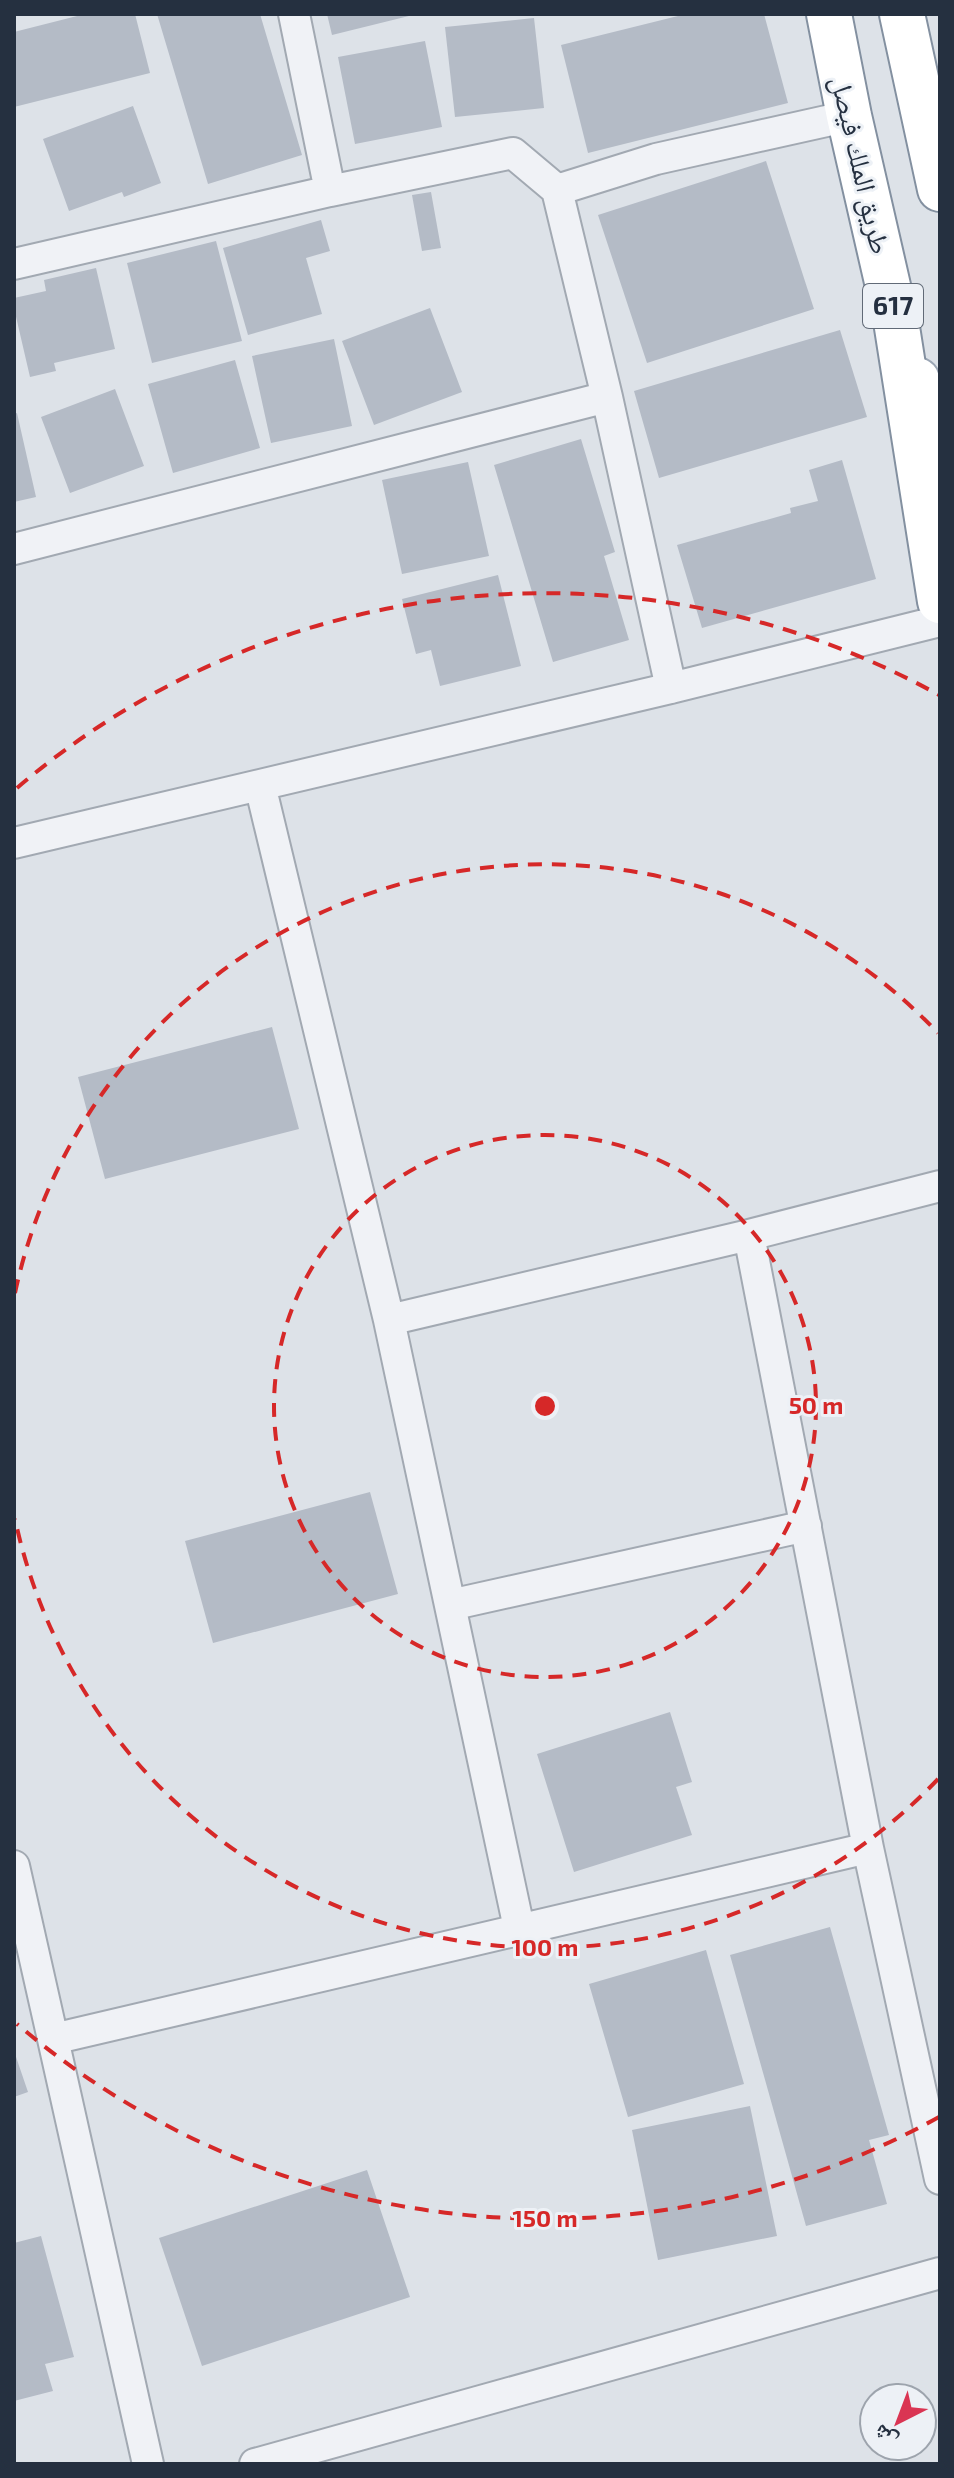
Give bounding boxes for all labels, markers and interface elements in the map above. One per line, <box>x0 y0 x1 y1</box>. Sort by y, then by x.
street label: طريق الملك فيصل <box>823 72 899 258</box>
road number: 617 <box>863 284 923 328</box>
text: 50 m <box>789 1390 843 1419</box>
centre of rings <box>531 1392 559 1420</box>
text: 100 m <box>512 1932 578 1961</box>
text: 150 m <box>512 2203 578 2232</box>
north arrow <box>858 2382 938 2462</box>
text: ش <box>867 2419 903 2455</box>

